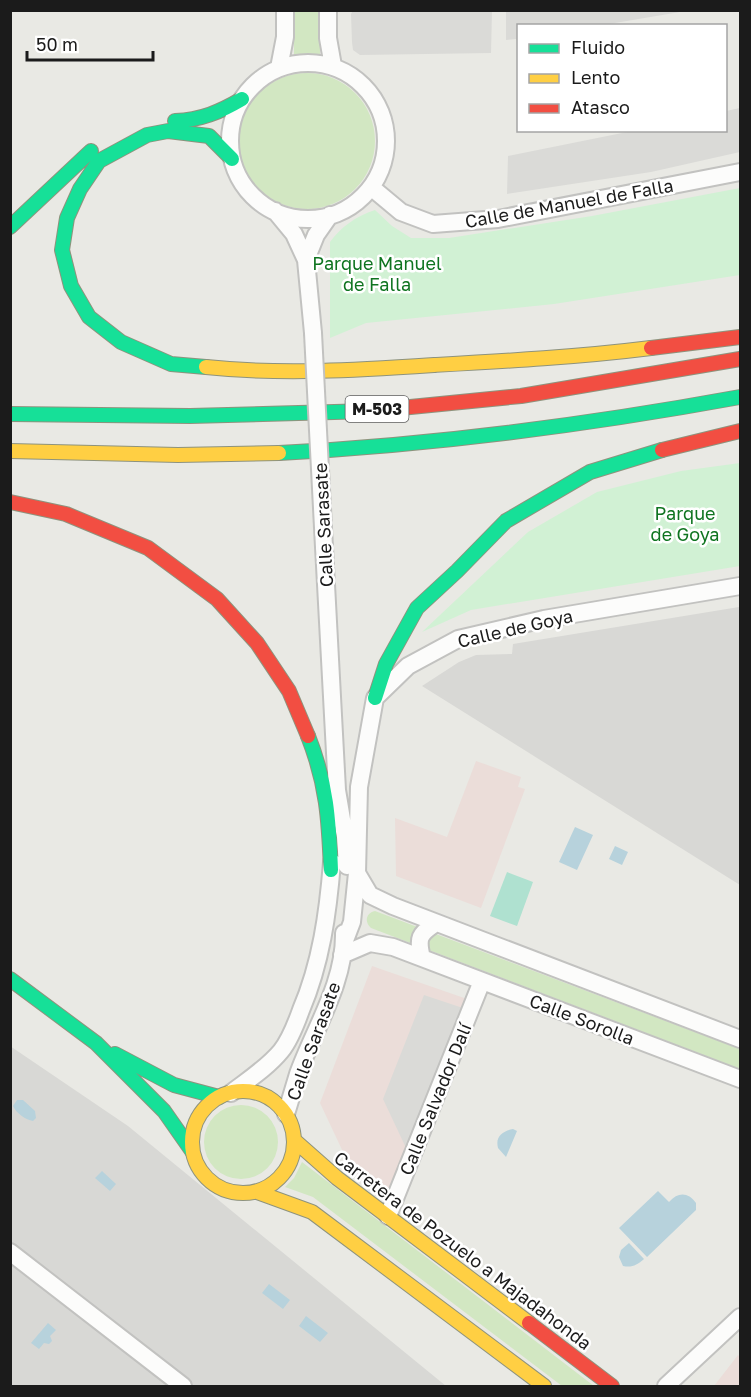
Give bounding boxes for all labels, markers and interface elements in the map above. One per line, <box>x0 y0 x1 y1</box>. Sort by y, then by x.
scale bar <box>27 24 153 62</box>
legend <box>517 24 727 132</box>
text: 50 m <box>36 33 78 55</box>
text: Fluido <box>571 36 625 58</box>
text: Lento <box>571 66 620 88</box>
text: Atasco <box>571 96 630 118</box>
street label: Calle de Manuel de Falla <box>463 174 675 232</box>
park label: Parque Manuel de Falla <box>312 252 442 295</box>
road number: M-503 <box>346 396 409 422</box>
street label: Calle Sarasate <box>309 462 337 588</box>
park label: Parque de Goya <box>651 502 719 545</box>
street label: Calle de Goya <box>455 604 575 652</box>
street label: Calle Sarasate <box>281 979 345 1103</box>
street label: Calle Sorolla <box>527 989 637 1049</box>
street label: Calle Salvador Dalí <box>394 1019 476 1178</box>
street label: Carretera de Pozuelo a Majadahonda <box>330 1146 596 1354</box>

